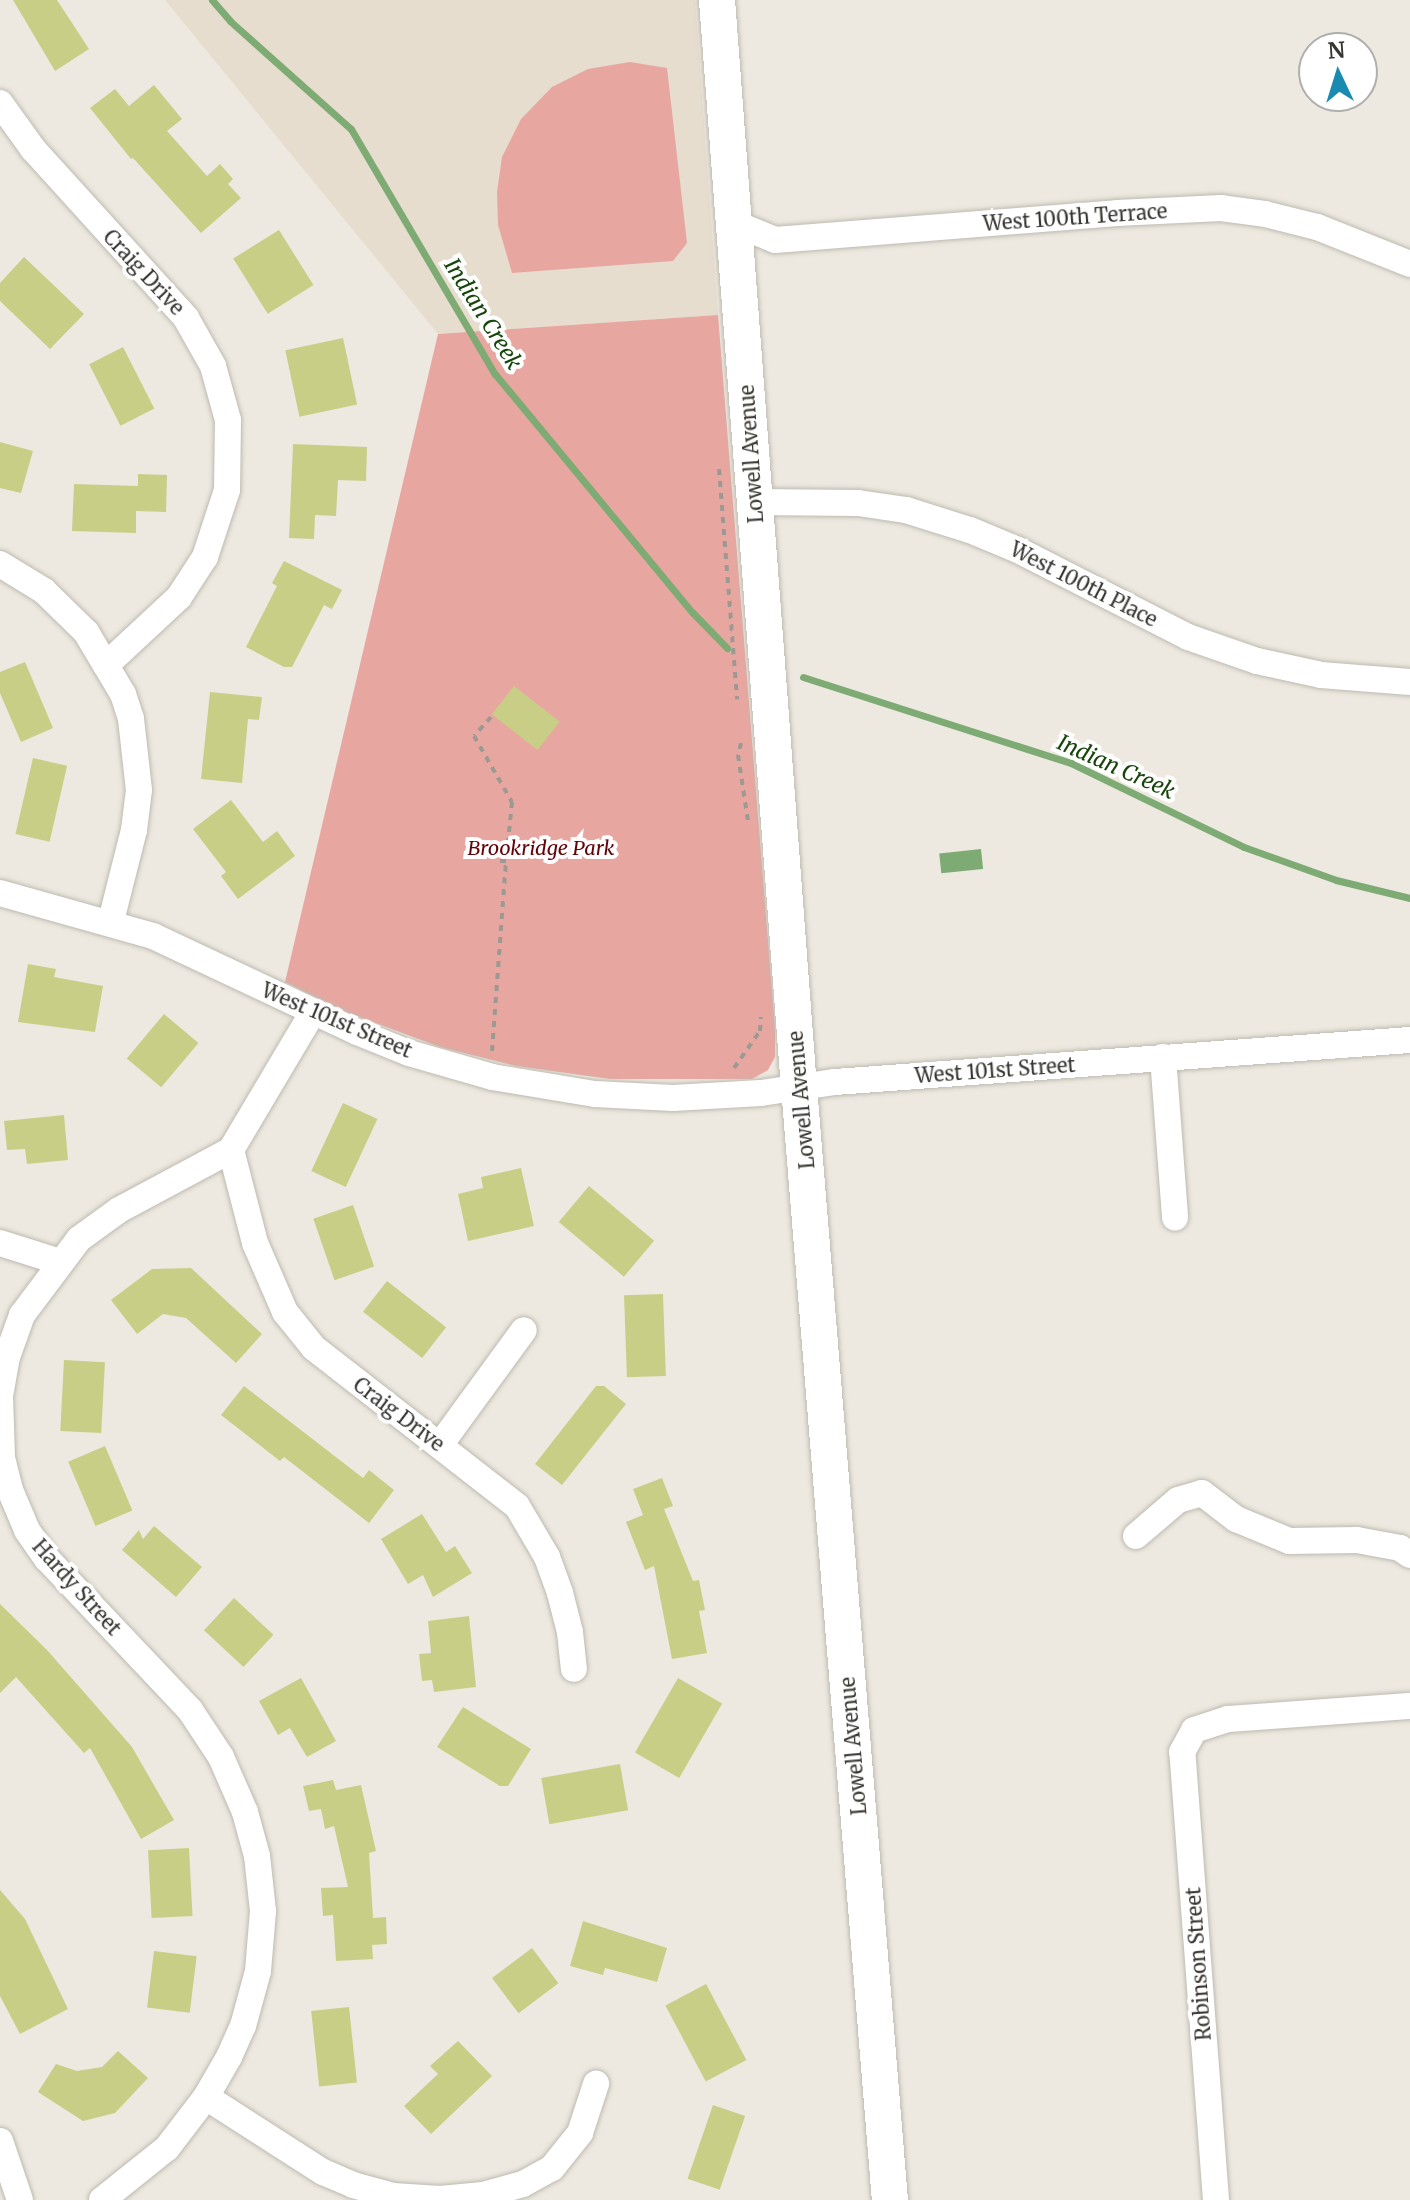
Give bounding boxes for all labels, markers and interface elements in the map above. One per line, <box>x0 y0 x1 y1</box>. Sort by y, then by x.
north arrow <box>1298 32 1378 112</box>
text: N <box>1327 35 1346 65</box>
street label: West 100th Terrace <box>982 199 1168 235</box>
street label: Craig Drive <box>99 225 189 319</box>
water label: Indian Creek <box>438 254 528 374</box>
street label: Lowell Avenue <box>734 384 768 524</box>
street label: West 100th Place <box>1006 537 1162 631</box>
water label: Indian Creek <box>1053 729 1179 805</box>
park label: Brookridge Park <box>468 835 614 859</box>
street label: West 101st Street <box>258 978 416 1062</box>
street label: Lowell Avenue <box>783 1030 819 1170</box>
street label: West 101st Street <box>914 1052 1076 1088</box>
street label: Craig Drive <box>349 1372 449 1456</box>
street label: Hardy Street <box>28 1534 126 1640</box>
street label: Lowell Avenue <box>835 1676 871 1816</box>
street label: Robinson Street <box>1181 1886 1215 2042</box>

